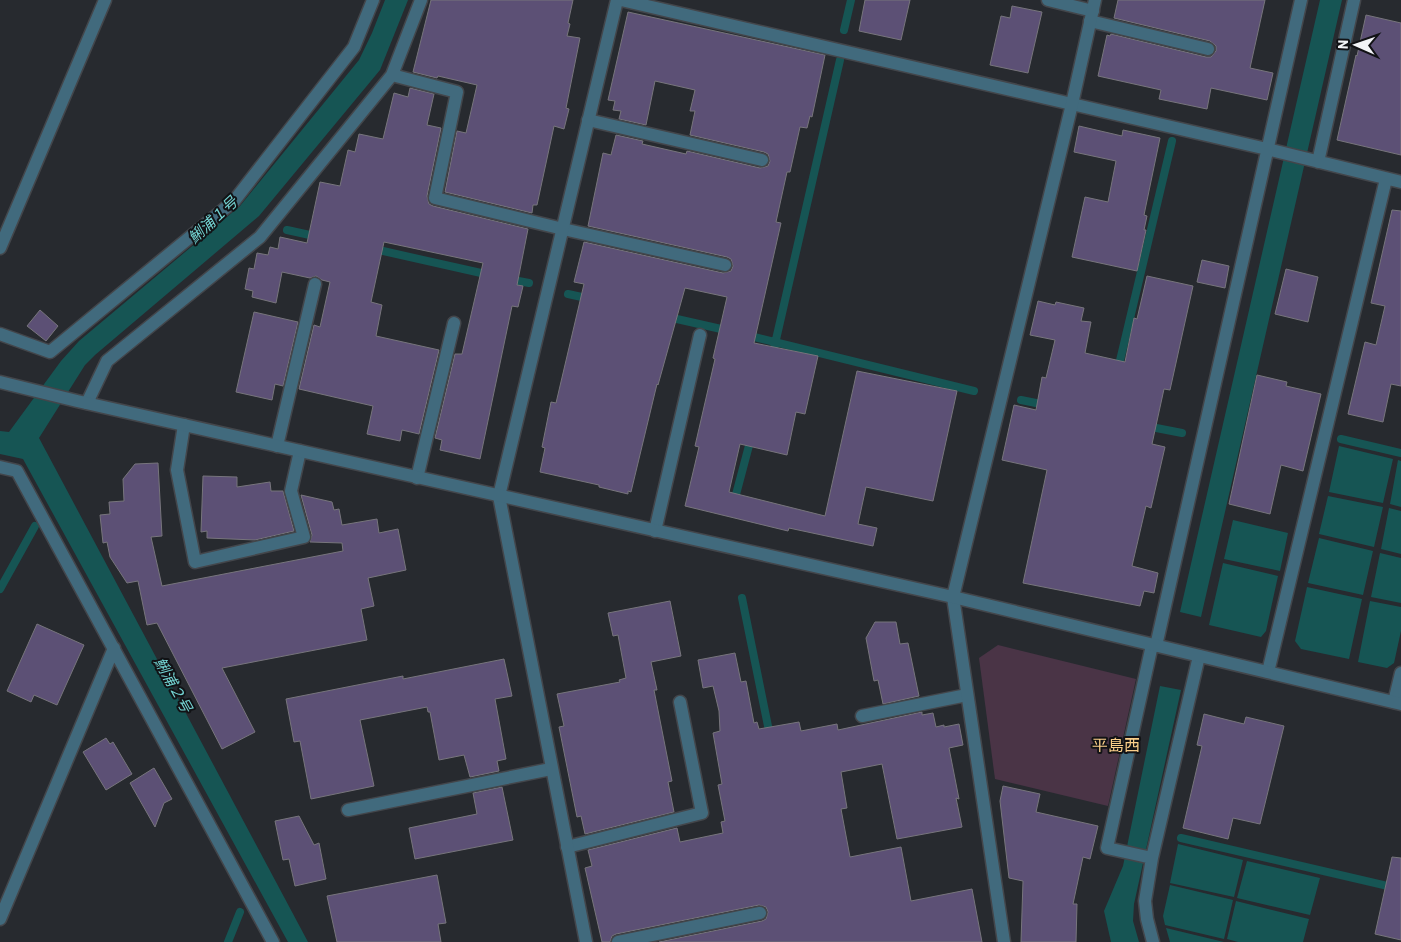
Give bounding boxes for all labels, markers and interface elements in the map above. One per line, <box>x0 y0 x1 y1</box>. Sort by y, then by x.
north arrow <box>1331 20 1381 70</box>
text: N <box>1334 40 1351 49</box>
water label: 鯏浦１号 <box>184 192 241 246</box>
water label: 鯏浦２号 <box>151 654 197 716</box>
district label: 平島西 <box>1092 735 1140 754</box>

